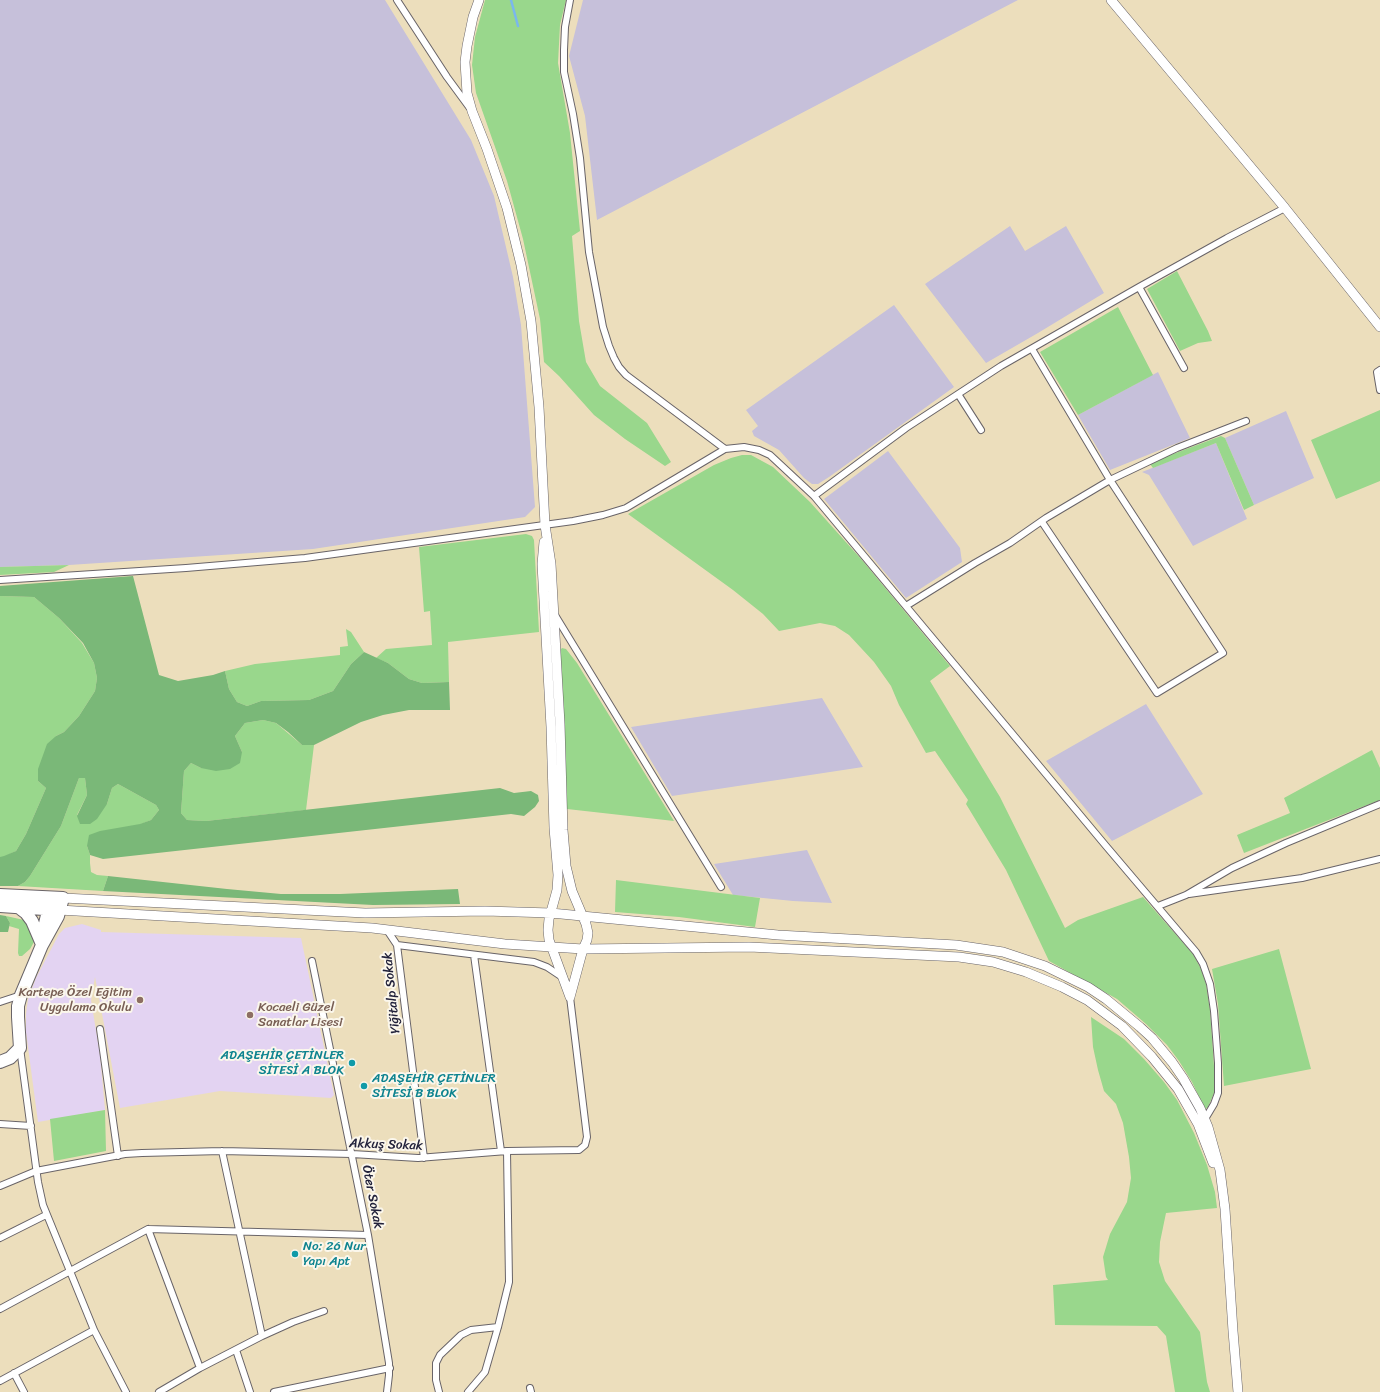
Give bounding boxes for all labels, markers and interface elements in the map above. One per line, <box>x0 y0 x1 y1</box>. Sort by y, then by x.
street label: Yiğitalp Sokak <box>380 952 404 1034</box>
place label: Kartepe Özel Eğitim Uygulama Okulu <box>18 985 132 1016</box>
marker: Kartepe Özel Eğitim Uygulama Okulu <box>135 995 145 1005</box>
place label: Kocaeli Güzel Sanatlar Lisesi <box>258 1000 343 1031</box>
marker: Kocaeli Güzel Sanatlar Lisesi <box>245 1010 255 1020</box>
place label: ADAŞEHİR ÇETİNLER SİTESİ A BLOK <box>220 1048 344 1079</box>
marker: ADAŞEHİR ÇETİNLER SİTESİ A BLOK <box>347 1058 357 1068</box>
place label: ADAŞEHİR ÇETİNLER SİTESİ B BLOK <box>372 1071 496 1102</box>
marker: ADAŞEHİR ÇETİNLER SİTESİ B BLOK <box>359 1081 369 1091</box>
street label: Akkuş Sokak <box>349 1136 423 1154</box>
street label: Öter Sokak <box>358 1164 386 1230</box>
place label: No: 26 Nur Yapı Apt <box>303 1239 365 1270</box>
marker: No: 26 Nur Yapı Apt <box>290 1249 300 1259</box>

